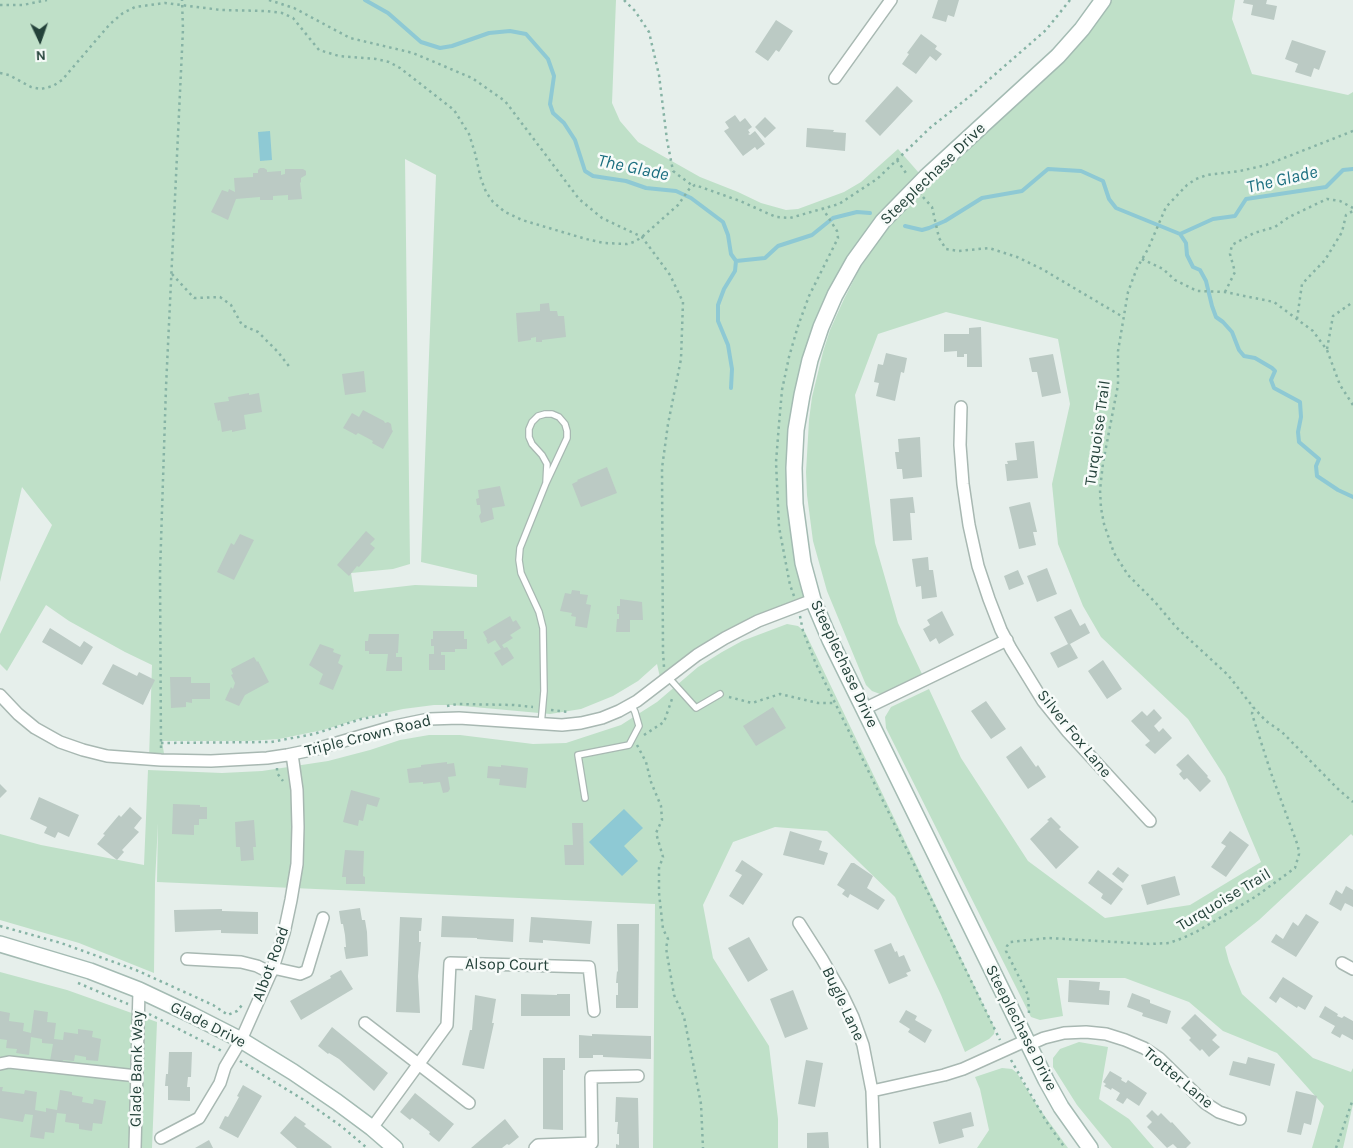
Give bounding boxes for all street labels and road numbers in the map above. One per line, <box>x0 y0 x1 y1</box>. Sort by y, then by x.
street label: Steeplechase Drive <box>876 119 990 229</box>
street label: Turquoise Trail <box>1081 379 1115 487</box>
street label: Steeplechase Drive <box>806 597 882 731</box>
street label: Silver Fox Lane <box>1033 686 1115 782</box>
street label: Triple Crown Road <box>303 711 433 761</box>
street label: Turquoise Trail <box>1174 864 1274 936</box>
street label: Albot Road <box>249 924 293 1004</box>
street label: Alsop Court <box>465 955 549 975</box>
street label: Steeplechase Drive <box>981 962 1061 1094</box>
street label: Bugle Lane <box>818 964 868 1044</box>
street label: Glade Drive <box>167 998 249 1052</box>
street label: Glade Bank Way <box>126 1011 148 1127</box>
street label: Trotter Lane <box>1139 1043 1217 1113</box>

